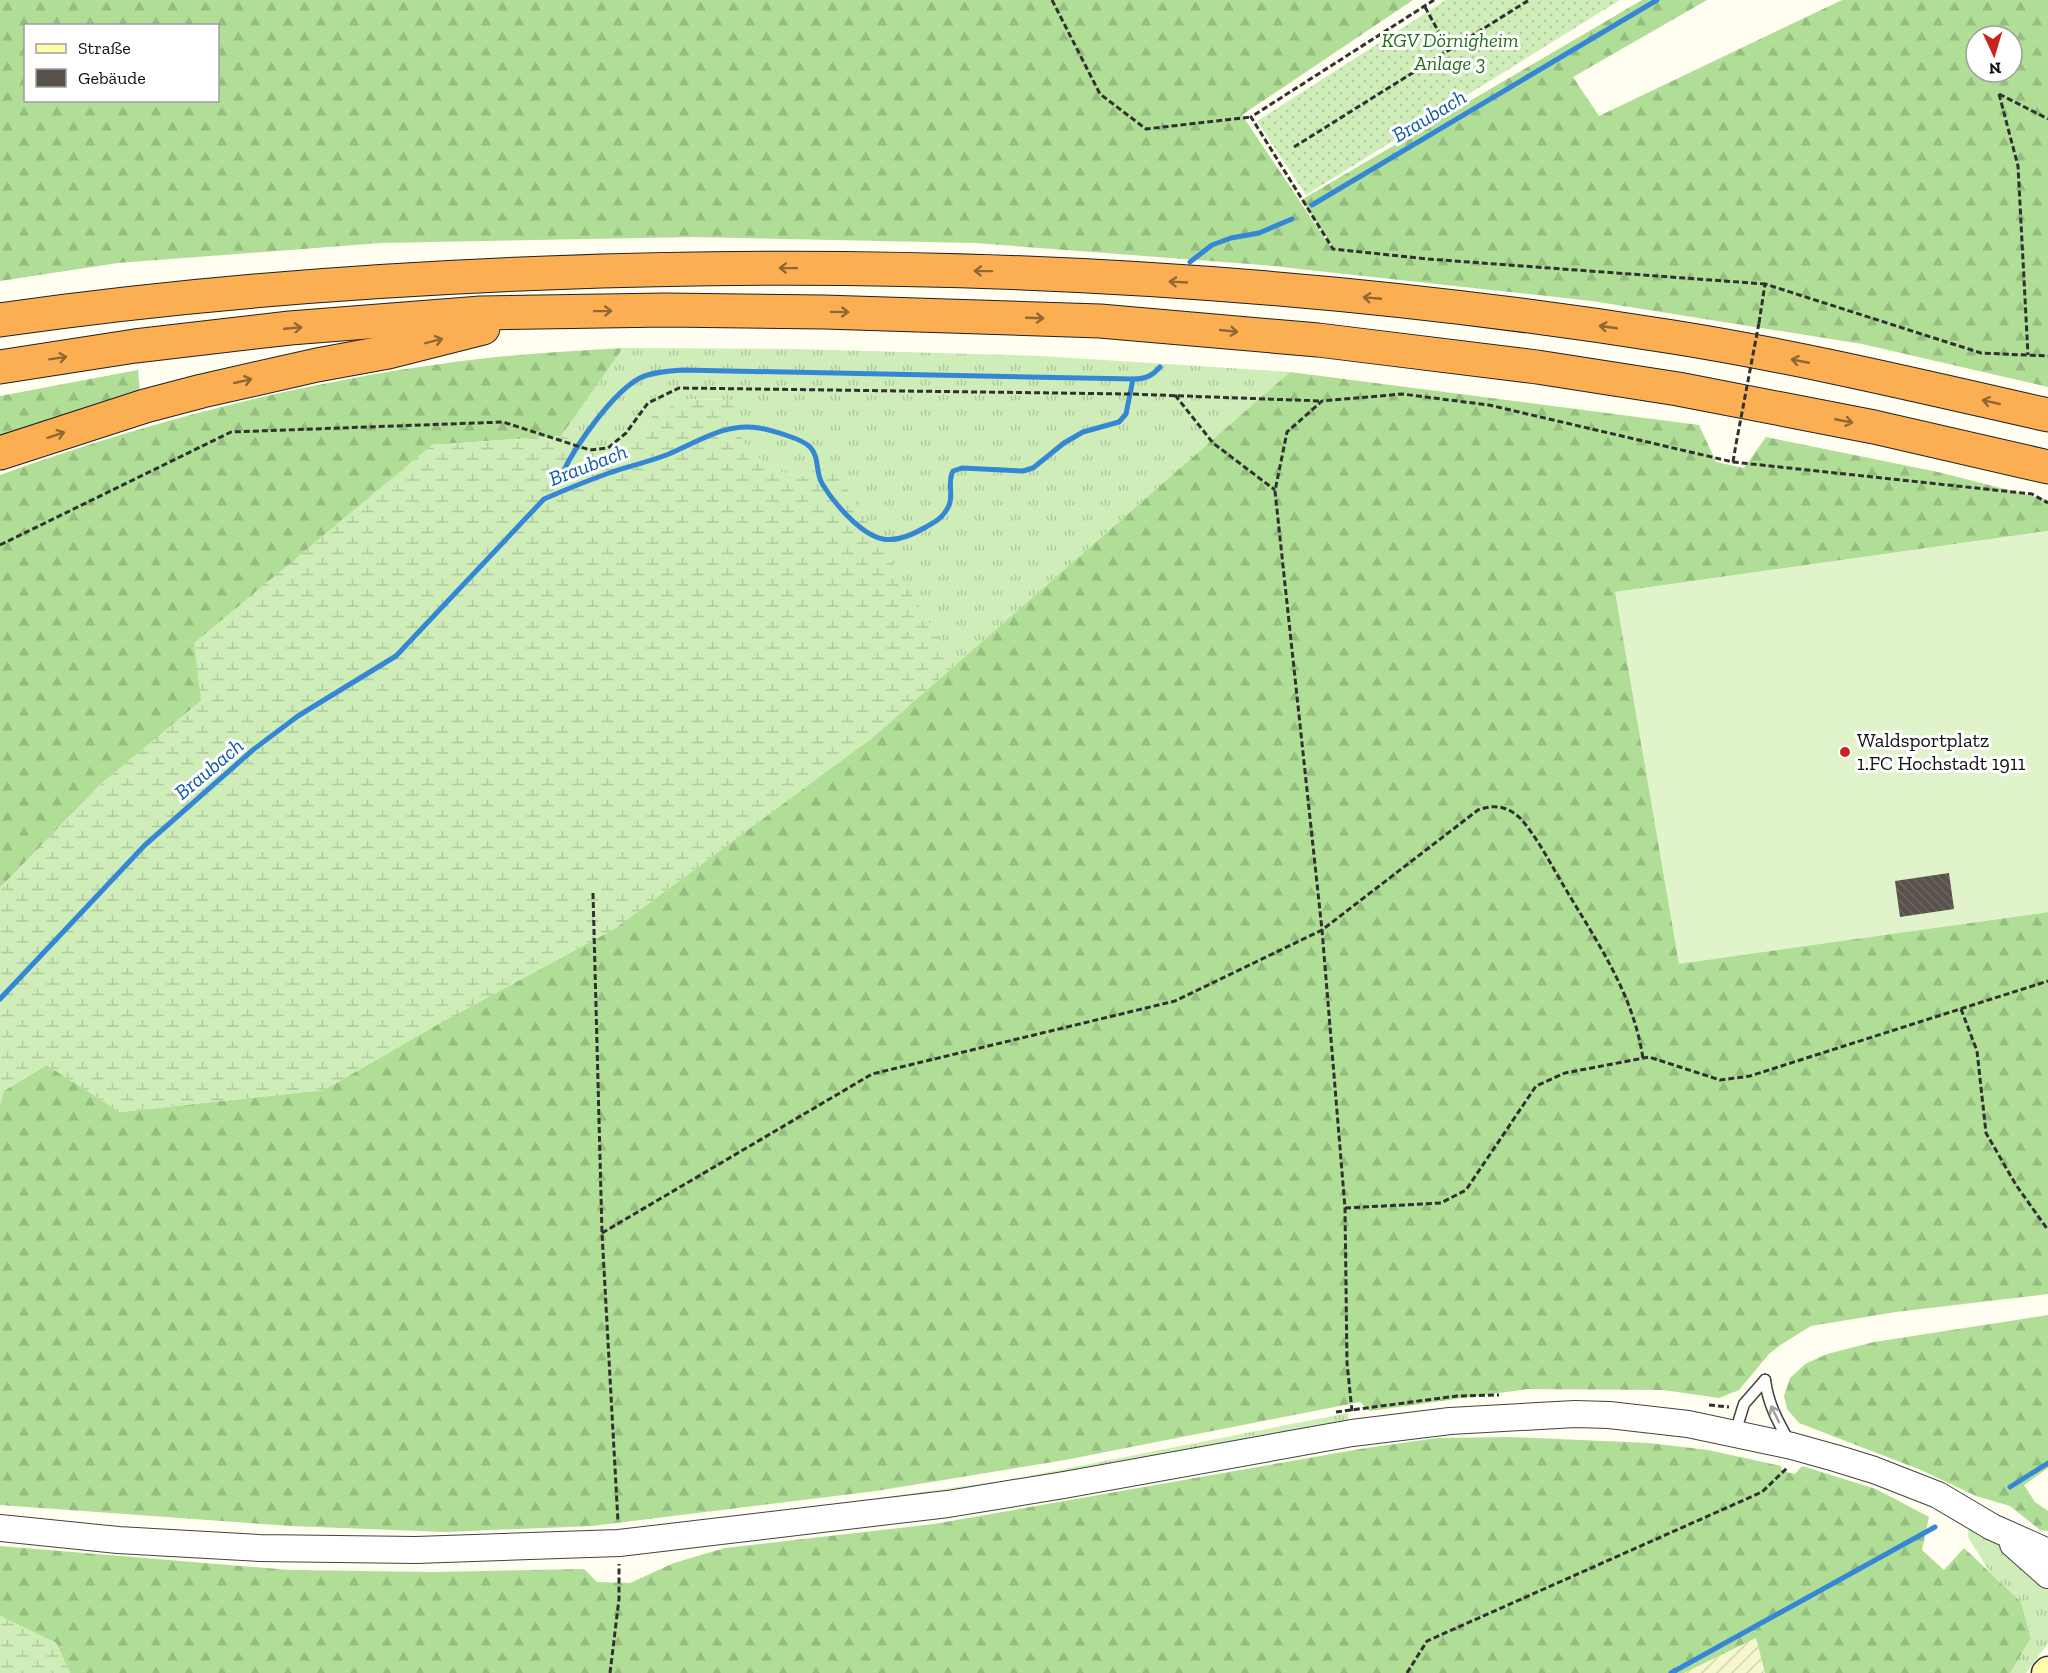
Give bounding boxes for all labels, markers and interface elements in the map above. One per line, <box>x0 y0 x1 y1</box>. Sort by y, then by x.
legend <box>24 24 219 102</box>
north arrow <box>1964 24 2024 84</box>
park label: KGV Dörnigheim Anlage 3 <box>1381 28 1519 75</box>
text: Straße <box>78 37 131 59</box>
text: N <box>1988 59 2002 78</box>
text: Gebäude <box>78 67 146 89</box>
water label: Braubach <box>1387 84 1470 147</box>
one-way arrow <box>779 262 799 274</box>
one-way arrow <box>974 265 994 277</box>
one-way arrow <box>1168 277 1188 288</box>
one-way arrow <box>1363 293 1383 304</box>
one-way arrow <box>593 305 613 317</box>
one-way arrow <box>830 306 850 318</box>
one-way arrow <box>1024 312 1044 324</box>
one-way arrow <box>282 322 302 333</box>
one-way arrow <box>1599 322 1619 333</box>
one-way arrow <box>1219 326 1239 337</box>
one-way arrow <box>424 334 443 346</box>
one-way arrow <box>47 353 67 364</box>
one-way arrow <box>1791 355 1811 366</box>
one-way arrow <box>233 375 252 386</box>
one-way arrow <box>1982 396 2001 407</box>
one-way arrow <box>1833 416 1853 427</box>
one-way arrow <box>46 428 65 439</box>
water label: Braubach <box>545 438 631 491</box>
place label: Waldsportplatz 1.FC Hochstadt 1911 <box>1857 728 2026 775</box>
water label: Braubach <box>169 733 248 805</box>
marker: Waldsportplatz 1.FC Hochstadt 1911 <box>1838 745 1852 759</box>
one-way arrow <box>1768 1406 1780 1424</box>

